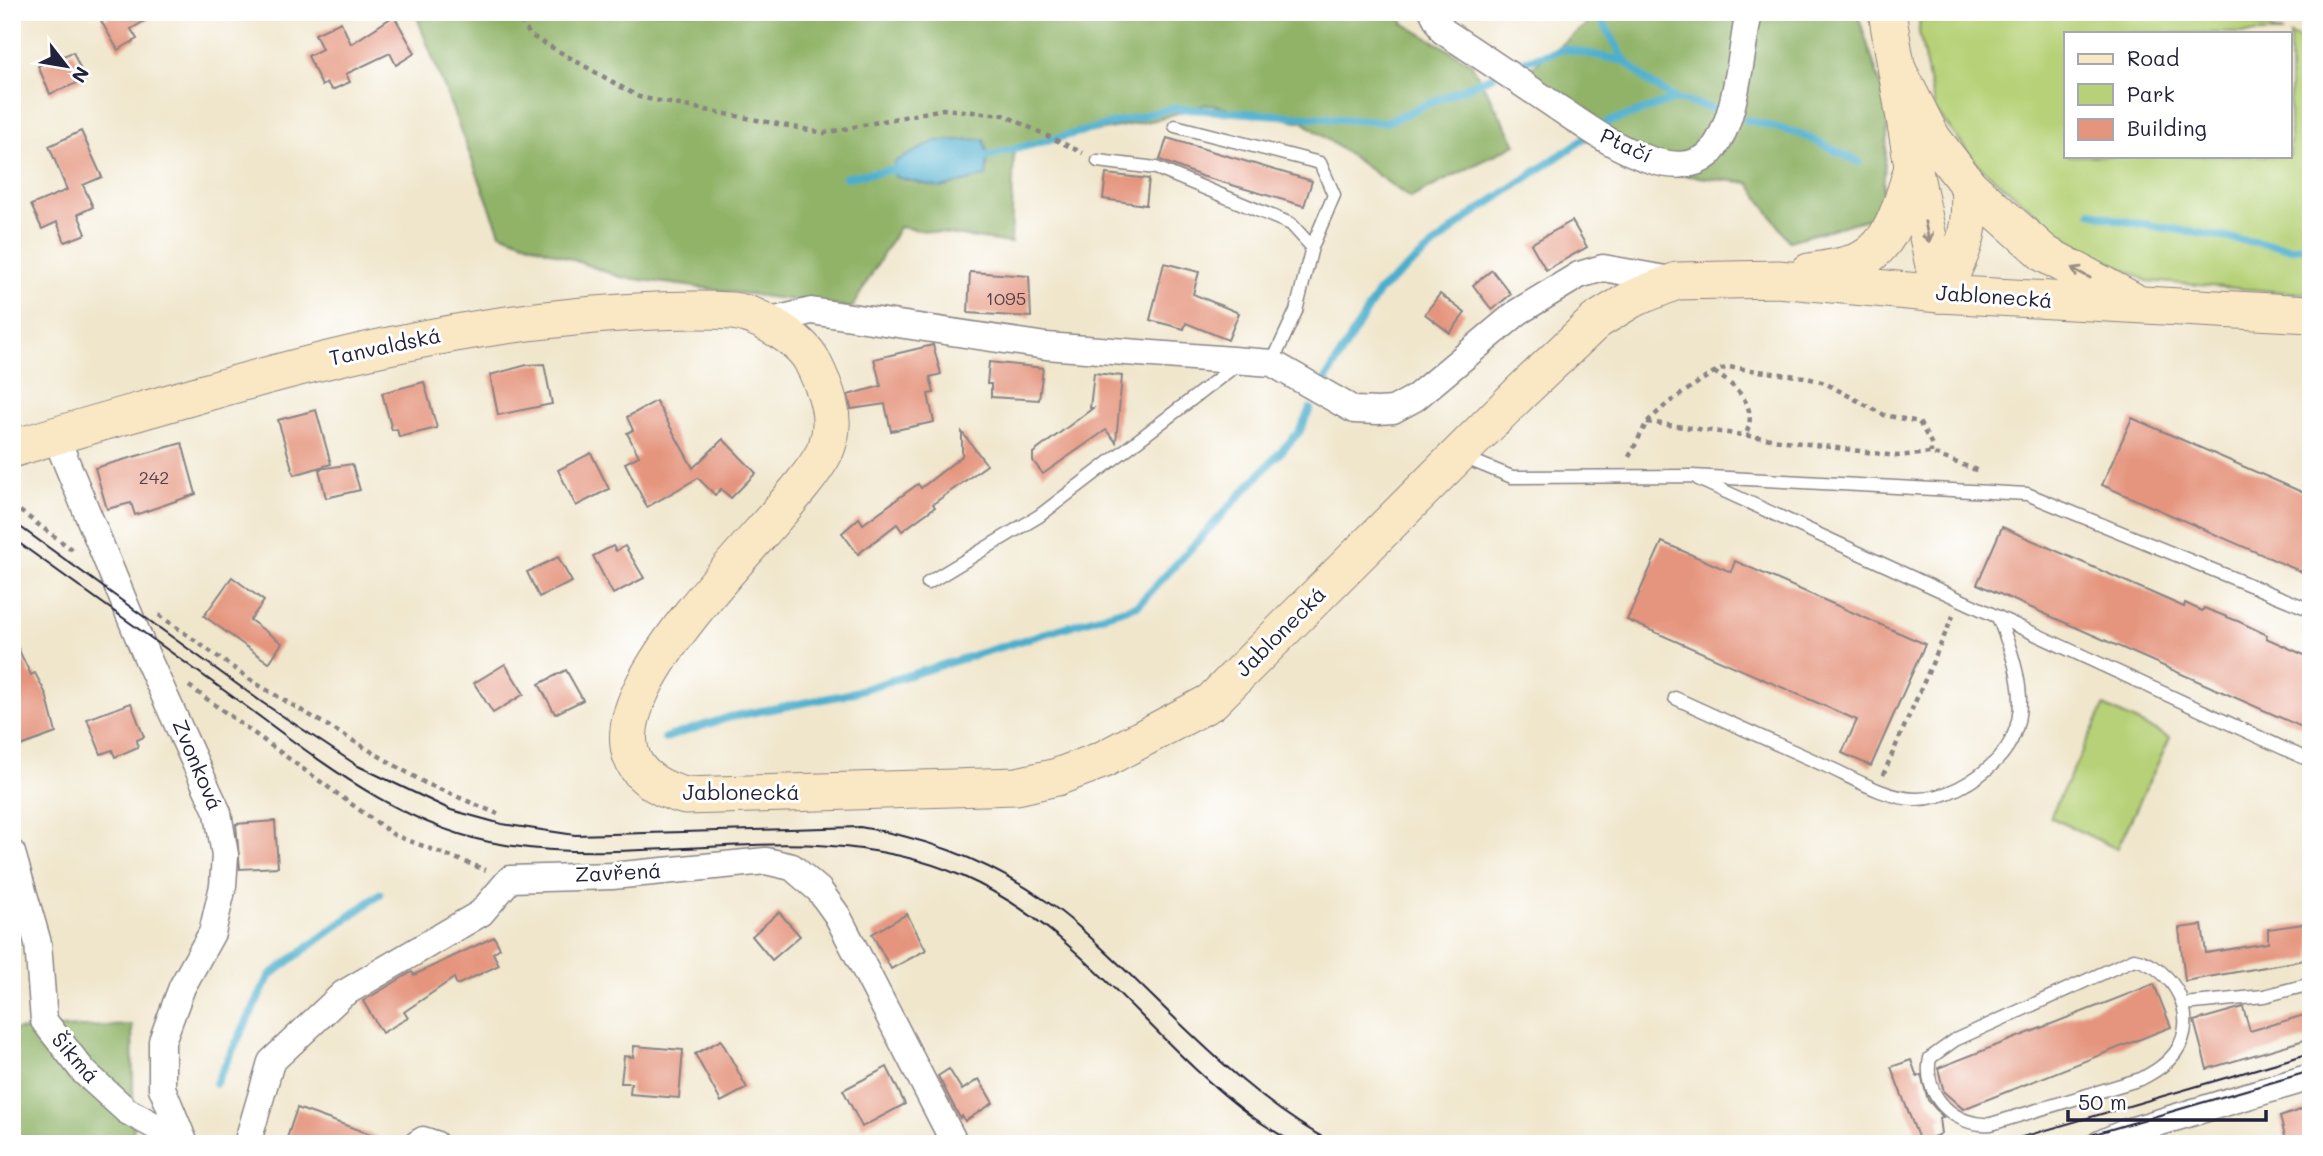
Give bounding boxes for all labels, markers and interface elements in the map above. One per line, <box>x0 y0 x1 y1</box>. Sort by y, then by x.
north arrow <box>32 32 102 102</box>
legend <box>2064 32 2292 158</box>
text: Road <box>2127 44 2179 71</box>
text: N <box>67 62 95 88</box>
text: Park <box>2127 80 2175 107</box>
text: Building <box>2127 114 2207 141</box>
street label: Ptačí <box>1596 121 1657 168</box>
one-way arrow <box>1921 220 1935 243</box>
one-way arrow <box>2071 266 2091 280</box>
street label: Jablonecká <box>1935 278 2053 313</box>
house number: 1095 <box>986 286 1026 310</box>
street label: Tanvaldská <box>326 321 443 371</box>
house number: 242 <box>139 465 169 489</box>
street label: Jablonecká <box>1229 580 1331 682</box>
street label: Zvonková <box>167 715 230 814</box>
street label: Jablonecká <box>683 778 799 805</box>
street label: Zavřená <box>574 856 662 887</box>
street label: Šikmá <box>47 1026 106 1088</box>
scale bar <box>2068 1079 2265 1123</box>
text: 50 m <box>2078 1088 2127 1115</box>

